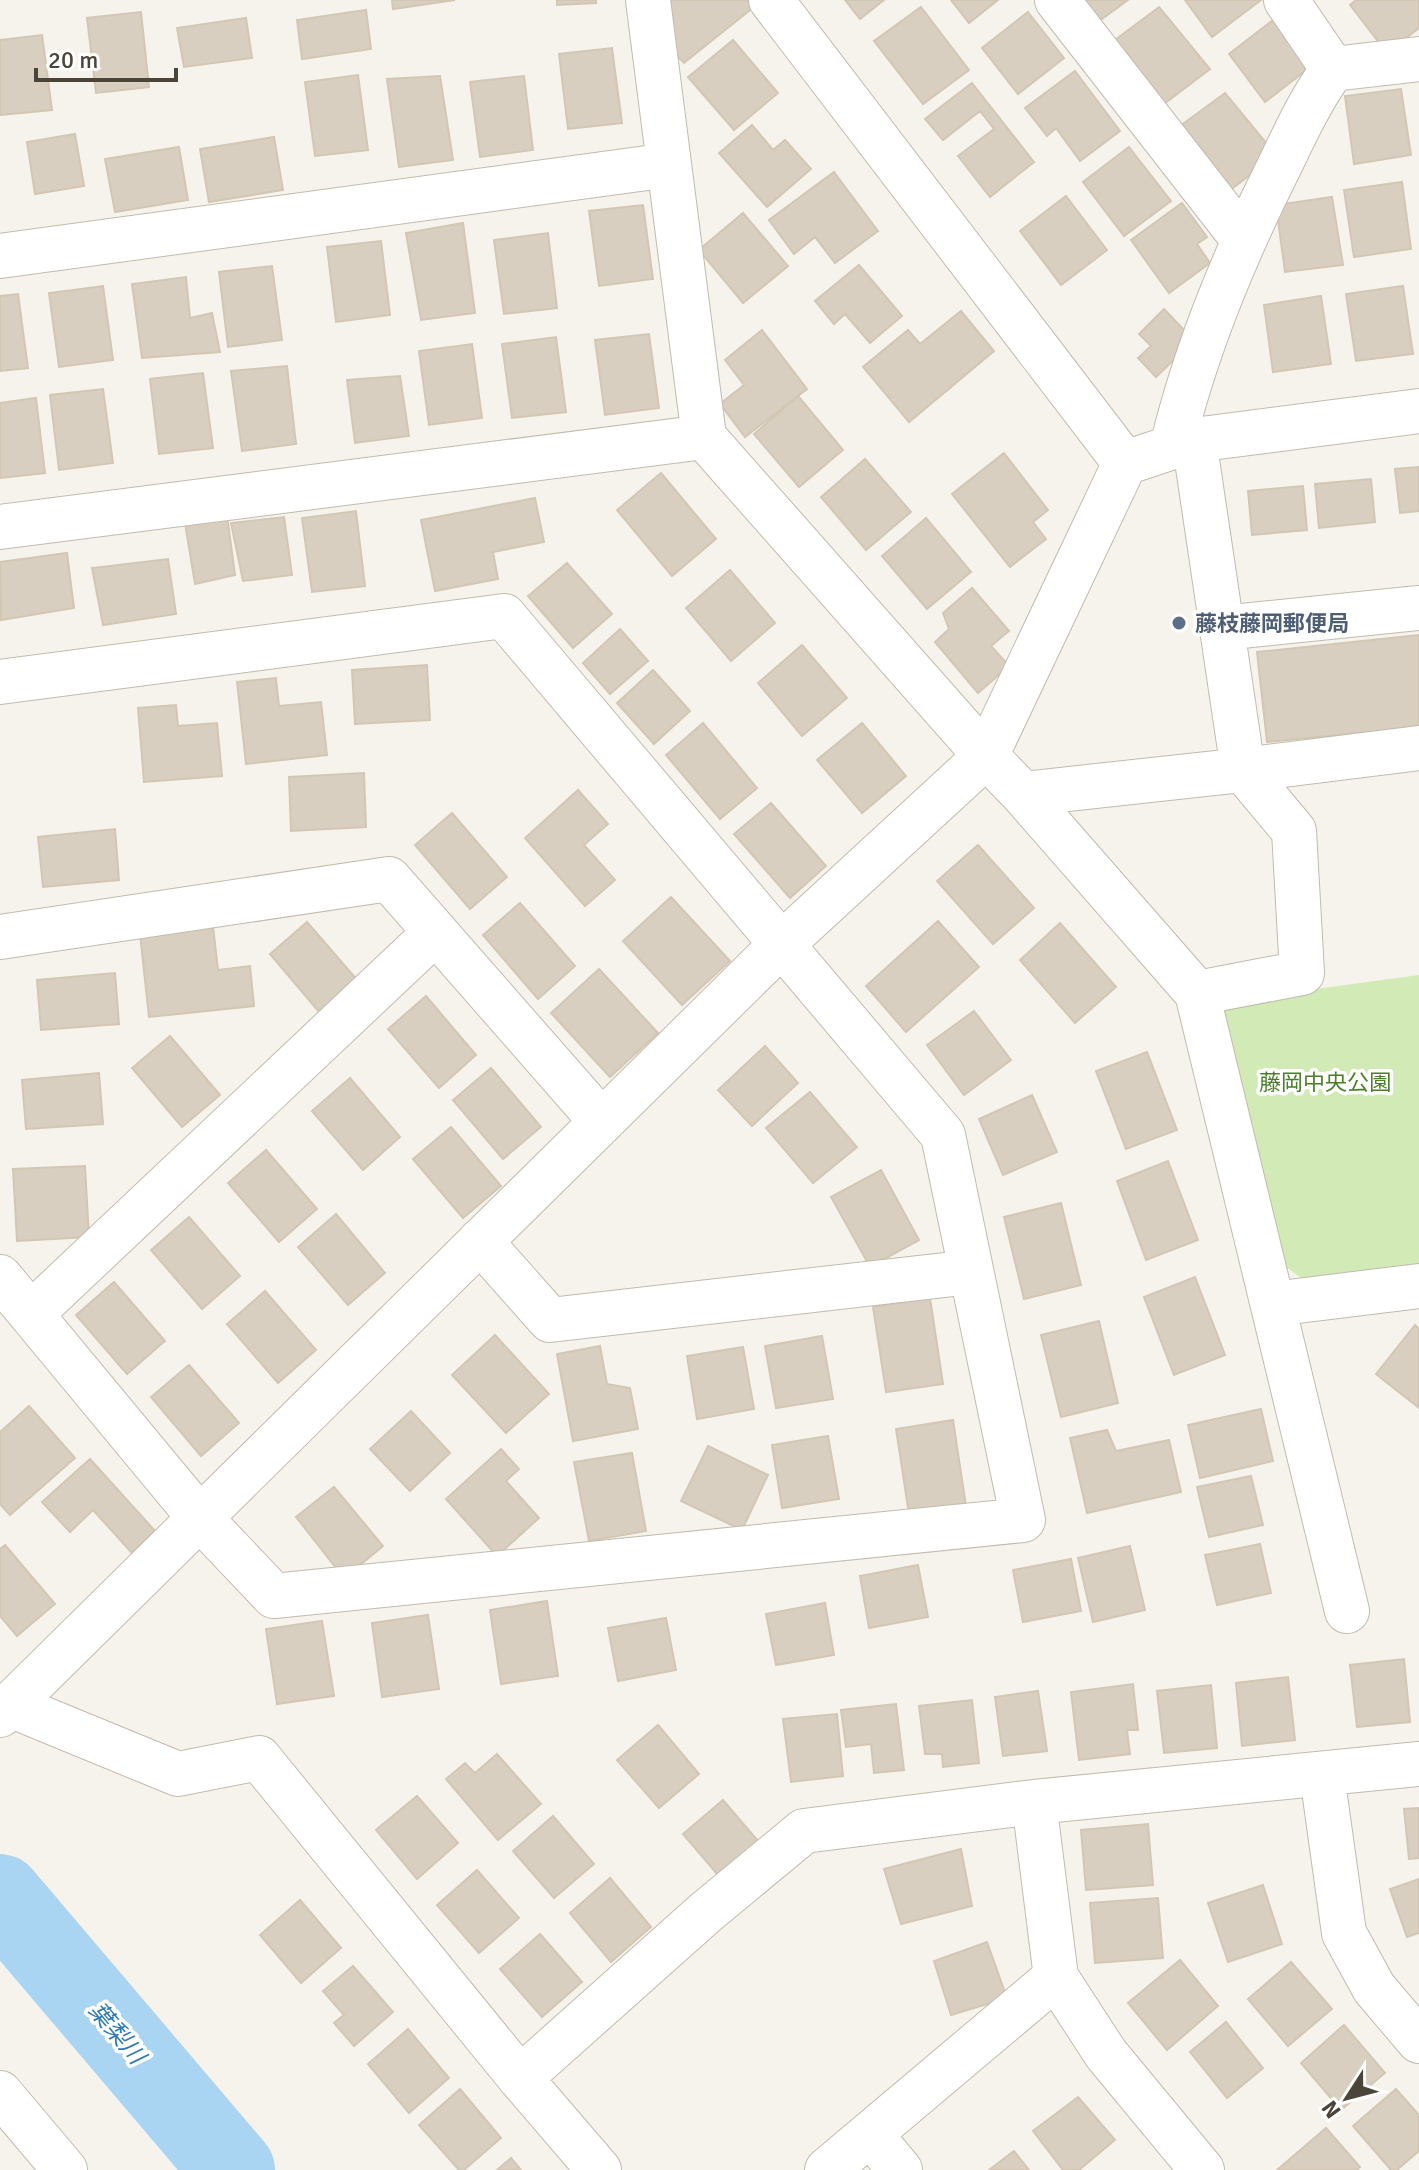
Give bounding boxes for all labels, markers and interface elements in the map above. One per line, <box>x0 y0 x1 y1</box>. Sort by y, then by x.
scale bar <box>36 32 176 82</box>
text: 20 m <box>48 45 98 75</box>
place label: 藤枝藤岡郵便局 <box>1195 610 1349 637</box>
marker: 藤枝藤岡郵便局 <box>1170 614 1188 632</box>
park label: 藤岡中央公園 <box>1259 1069 1391 1096</box>
water label: 葉梨川 <box>82 1996 154 2073</box>
north arrow <box>1307 2058 1387 2138</box>
text: N <box>1316 2095 1347 2124</box>

